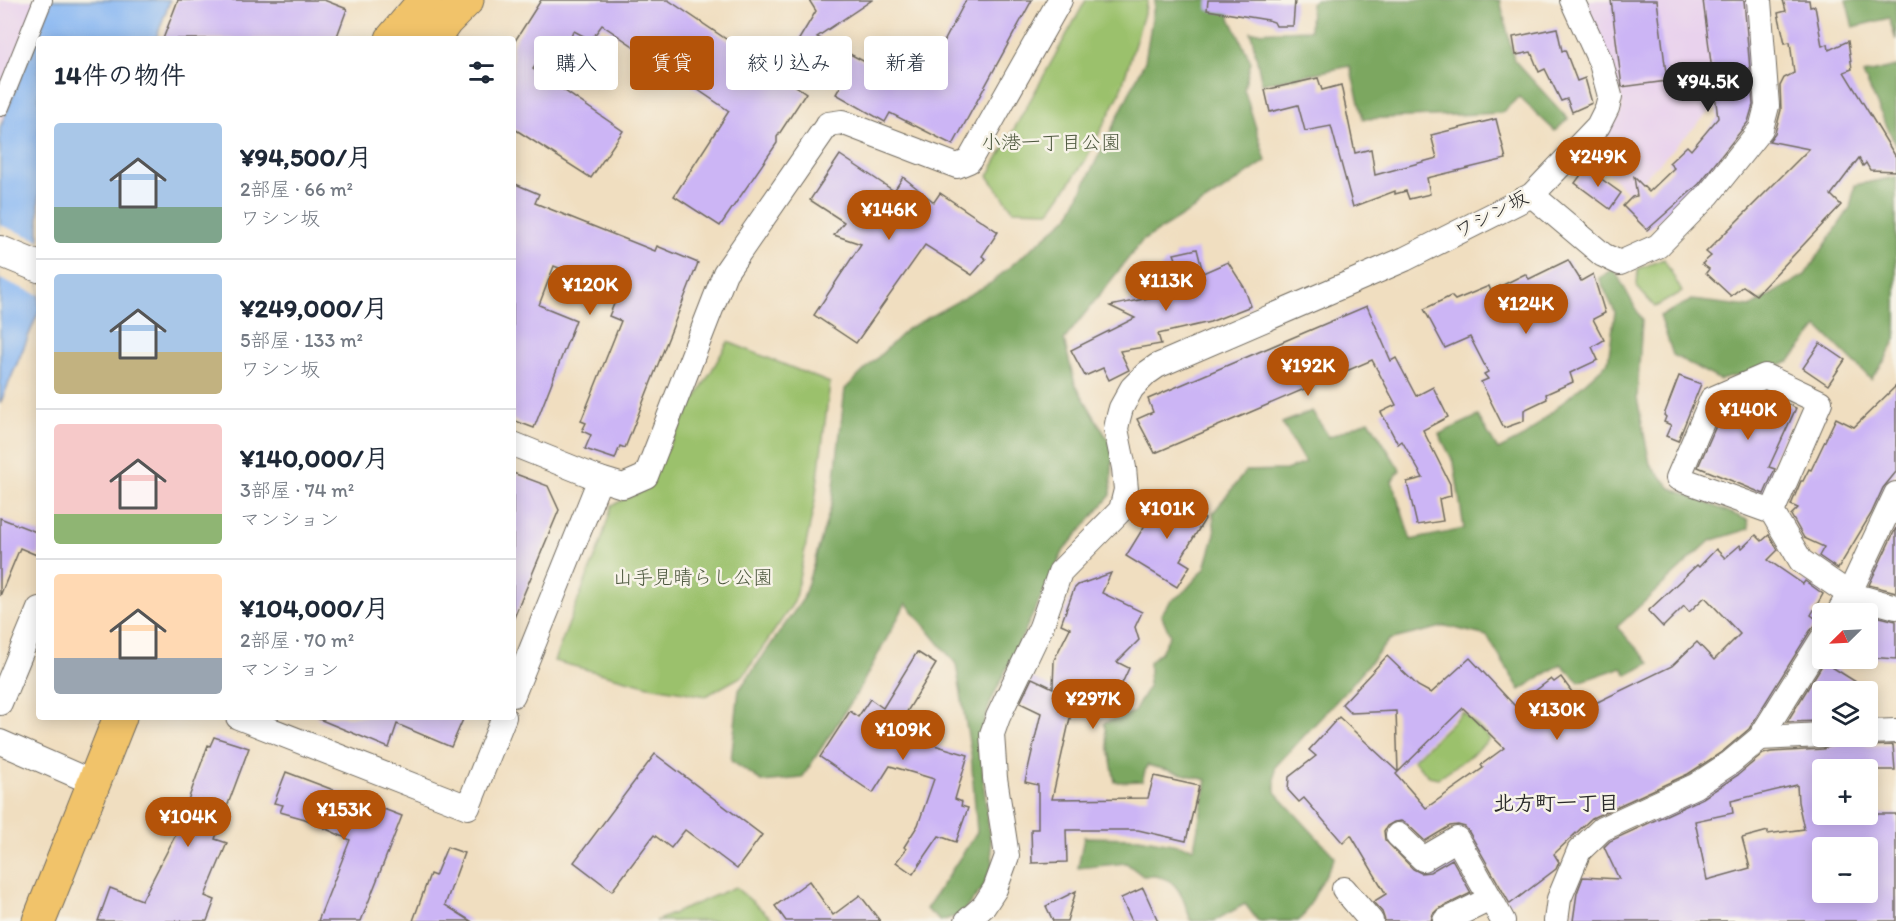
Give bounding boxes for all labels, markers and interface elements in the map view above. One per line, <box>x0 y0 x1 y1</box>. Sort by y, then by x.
chip: 購入 <box>534 36 618 90</box>
chip: 賃貸 <box>630 36 714 90</box>
chip: 絞り込み <box>726 36 852 90</box>
chip: 新着 <box>864 36 948 90</box>
icon: filters <box>465 56 498 89</box>
text: 14件の物件 <box>54 59 186 91</box>
pin: ¥94.5K <box>1659 62 1757 113</box>
text: ¥94.5K <box>1677 69 1739 93</box>
park label: 小港一丁目公園 <box>981 130 1121 154</box>
pin: ¥249K <box>1556 137 1640 188</box>
text: ¥94,500/月 <box>240 141 373 173</box>
text: ¥249K <box>1570 144 1626 168</box>
icon: home <box>102 147 174 219</box>
text: 2部屋 · 66 m² <box>240 177 353 201</box>
street label: ワシン坂 <box>1450 185 1532 243</box>
pin: ¥146K <box>847 190 931 241</box>
text: ¥146K <box>861 197 917 221</box>
text: ワシン坂 <box>240 206 320 230</box>
pin: ¥113K <box>1124 261 1208 312</box>
pin: ¥120K <box>548 265 632 316</box>
text: ¥113K <box>1139 268 1193 292</box>
text: ¥120K <box>562 272 618 296</box>
pin: ¥124K <box>1484 284 1568 335</box>
text: ¥124K <box>1498 291 1554 315</box>
text: ¥249,000/月 <box>240 292 389 324</box>
icon: home <box>102 298 174 370</box>
text: 5部屋 · 133 m² <box>240 328 363 352</box>
pin: ¥192K <box>1266 346 1350 397</box>
text: ¥192K <box>1281 353 1335 377</box>
text: ワシン坂 <box>240 357 320 381</box>
pin: ¥140K <box>1706 390 1790 441</box>
text: ¥140K <box>1719 397 1777 421</box>
text: ¥140,000/月 <box>240 442 389 474</box>
icon: home <box>102 448 174 520</box>
text: 3部屋 · 74 m² <box>240 478 354 502</box>
pin: ¥101K <box>1125 489 1209 540</box>
text: ¥101K <box>1140 496 1194 520</box>
text: マンション <box>240 507 339 531</box>
park label: 山手見晴らし公園 <box>613 565 773 589</box>
text: ¥104,000/月 <box>240 592 389 624</box>
icon: home <box>102 598 174 670</box>
north arrow <box>1812 603 1878 669</box>
map controls <box>1812 603 1878 903</box>
text: 2部屋 · 70 m² <box>240 628 354 652</box>
text: マンション <box>240 657 339 681</box>
pin: ¥297K <box>1051 679 1135 730</box>
button: layers <box>1812 681 1878 747</box>
text: ¥297K <box>1066 686 1120 710</box>
pin: ¥130K <box>1515 690 1599 741</box>
text: ¥130K <box>1529 697 1585 721</box>
pin: ¥109K <box>861 710 945 761</box>
text: ¥109K <box>875 717 931 741</box>
button: + <box>1812 759 1878 825</box>
pin: ¥153K <box>302 790 386 841</box>
district label: 北方町一丁目 <box>1493 790 1619 815</box>
pin: ¥104K <box>146 797 230 848</box>
text: ¥153K <box>317 797 371 821</box>
text: ¥104K <box>159 804 217 828</box>
button: − <box>1812 837 1878 903</box>

